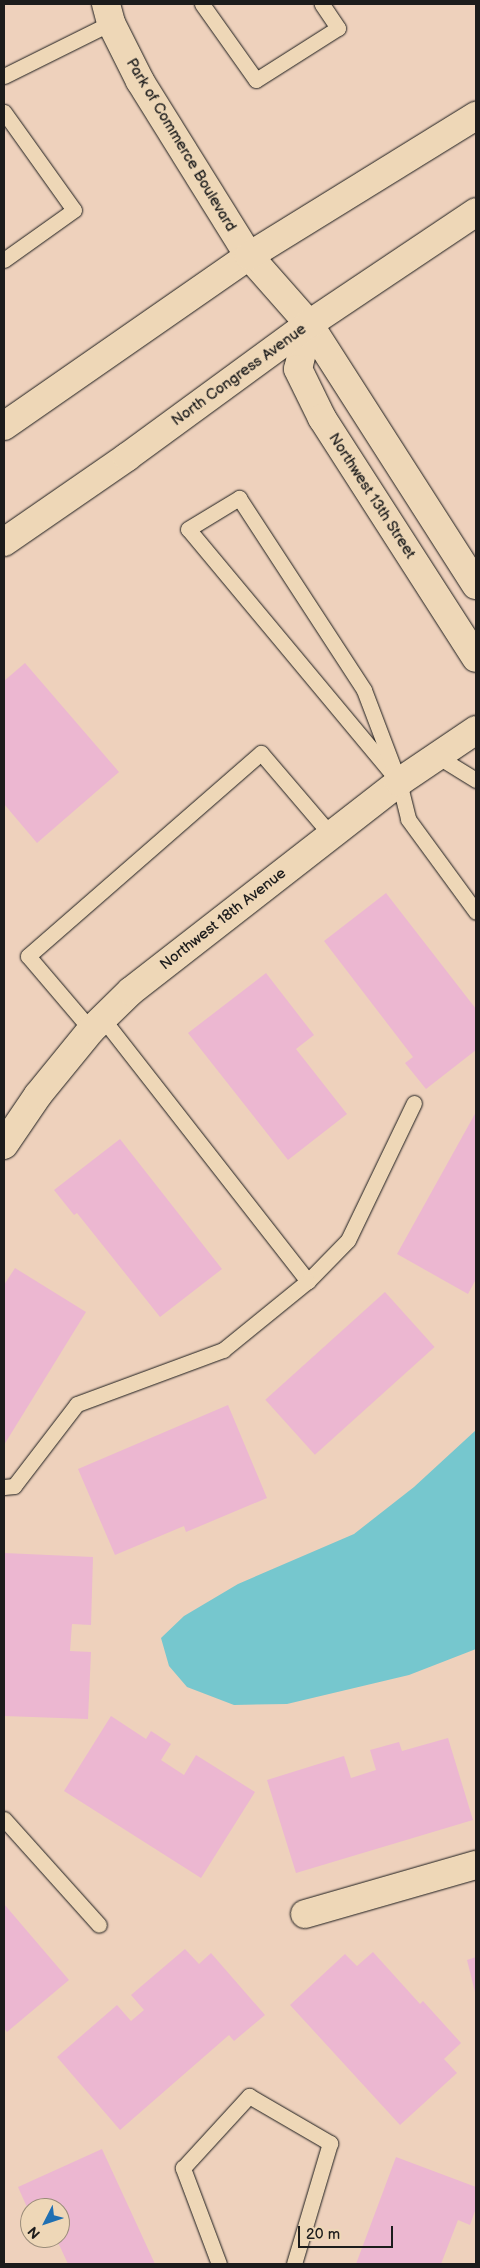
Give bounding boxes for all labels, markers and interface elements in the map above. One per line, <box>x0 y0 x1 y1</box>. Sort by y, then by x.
street label: Park of Commerce Boulevard <box>122 55 240 235</box>
street label: North Congress Avenue <box>168 320 310 430</box>
street label: Northwest 13th Street <box>325 430 419 562</box>
street label: Northwest 18th Avenue <box>156 864 290 974</box>
north arrow <box>20 2198 70 2248</box>
scale bar <box>300 2216 395 2248</box>
text: N <box>24 2223 44 2242</box>
text: 20 m <box>306 2225 340 2244</box>

